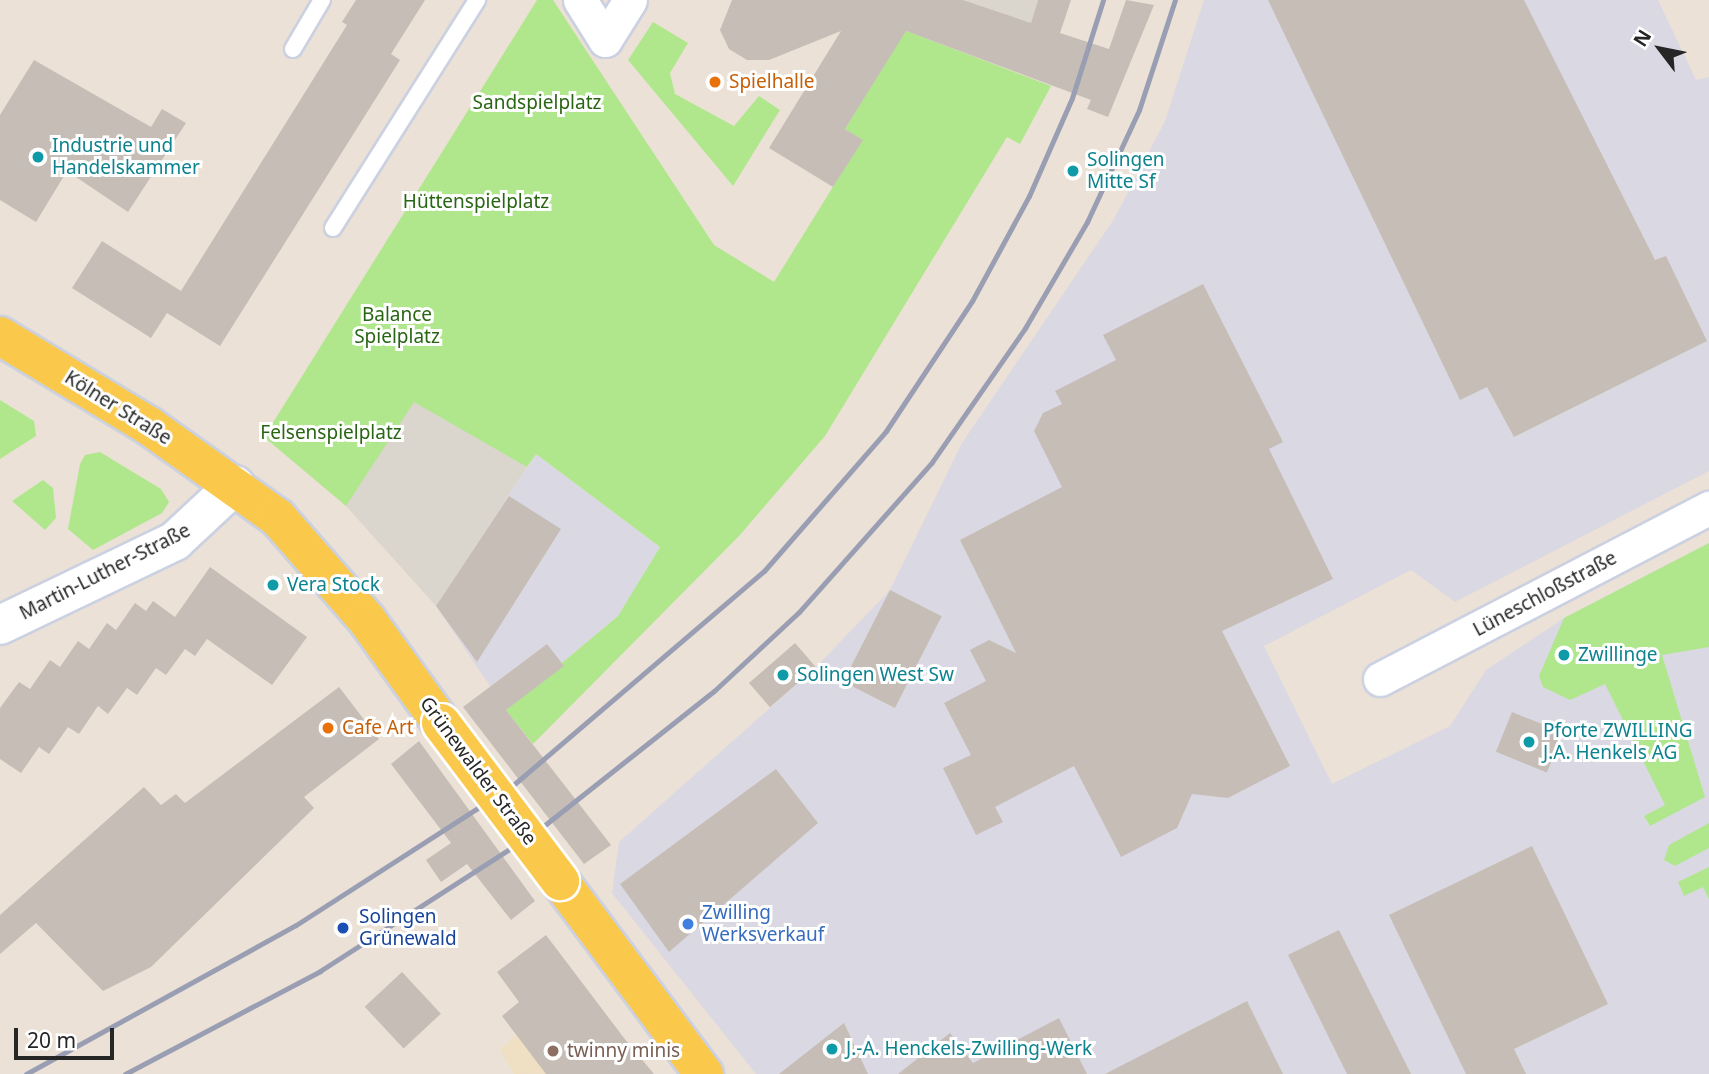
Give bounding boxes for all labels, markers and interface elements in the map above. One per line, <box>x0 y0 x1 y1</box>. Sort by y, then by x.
north arrow <box>1625 14 1695 84</box>
text: N <box>1627 24 1657 51</box>
place label: Spielhalle <box>729 71 815 93</box>
marker: Spielhalle <box>707 74 723 90</box>
park label: Sandspielplatz <box>473 92 601 114</box>
place label: Industrie und Handelskammer <box>52 135 200 179</box>
marker: Industrie und Handelskammer <box>30 149 46 165</box>
place label: Solingen Mitte Sf <box>1087 149 1165 193</box>
marker: Solingen Mitte Sf <box>1065 163 1081 179</box>
park label: Hüttenspielplatz <box>403 191 549 213</box>
park label: Balance Spielplatz <box>354 304 440 348</box>
street label: Kölner Straße <box>60 366 176 450</box>
park label: Felsenspielplatz <box>260 422 402 444</box>
street label: Martin-Luther-Straße <box>16 519 194 625</box>
street label: Lüneschloßstraße <box>1469 547 1621 641</box>
place label: Vera Stock <box>287 574 380 596</box>
marker: Vera Stock <box>265 577 281 593</box>
place label: Zwillinge <box>1578 644 1658 666</box>
marker: Zwillinge <box>1556 647 1572 663</box>
place label: Solingen West Sw <box>797 664 954 686</box>
marker: Solingen West Sw <box>775 667 791 683</box>
street label: Grünewalder Straße <box>415 693 541 849</box>
place label: Cafe Art <box>342 717 414 739</box>
marker: Cafe Art <box>320 720 336 736</box>
place label: Pforte ZWILLING J.A. Henkels AG <box>1543 720 1692 764</box>
marker: Pforte ZWILLING J.A. Henkels AG <box>1521 734 1537 750</box>
place label: Zwilling Werksverkauf <box>702 902 824 946</box>
place label: Solingen Grünewald <box>359 906 457 950</box>
marker: Zwilling Werksverkauf <box>680 916 696 932</box>
marker: Solingen Grünewald <box>333 918 353 938</box>
scale bar <box>18 1014 117 1058</box>
text: 20 m <box>27 1026 76 1054</box>
place label: J.-A. Henckels-Zwilling-Werk <box>846 1038 1092 1060</box>
place label: twinny minis <box>567 1040 680 1062</box>
marker: J.-A. Henckels-Zwilling-Werk <box>824 1041 840 1057</box>
marker: twinny minis <box>545 1043 561 1059</box>

